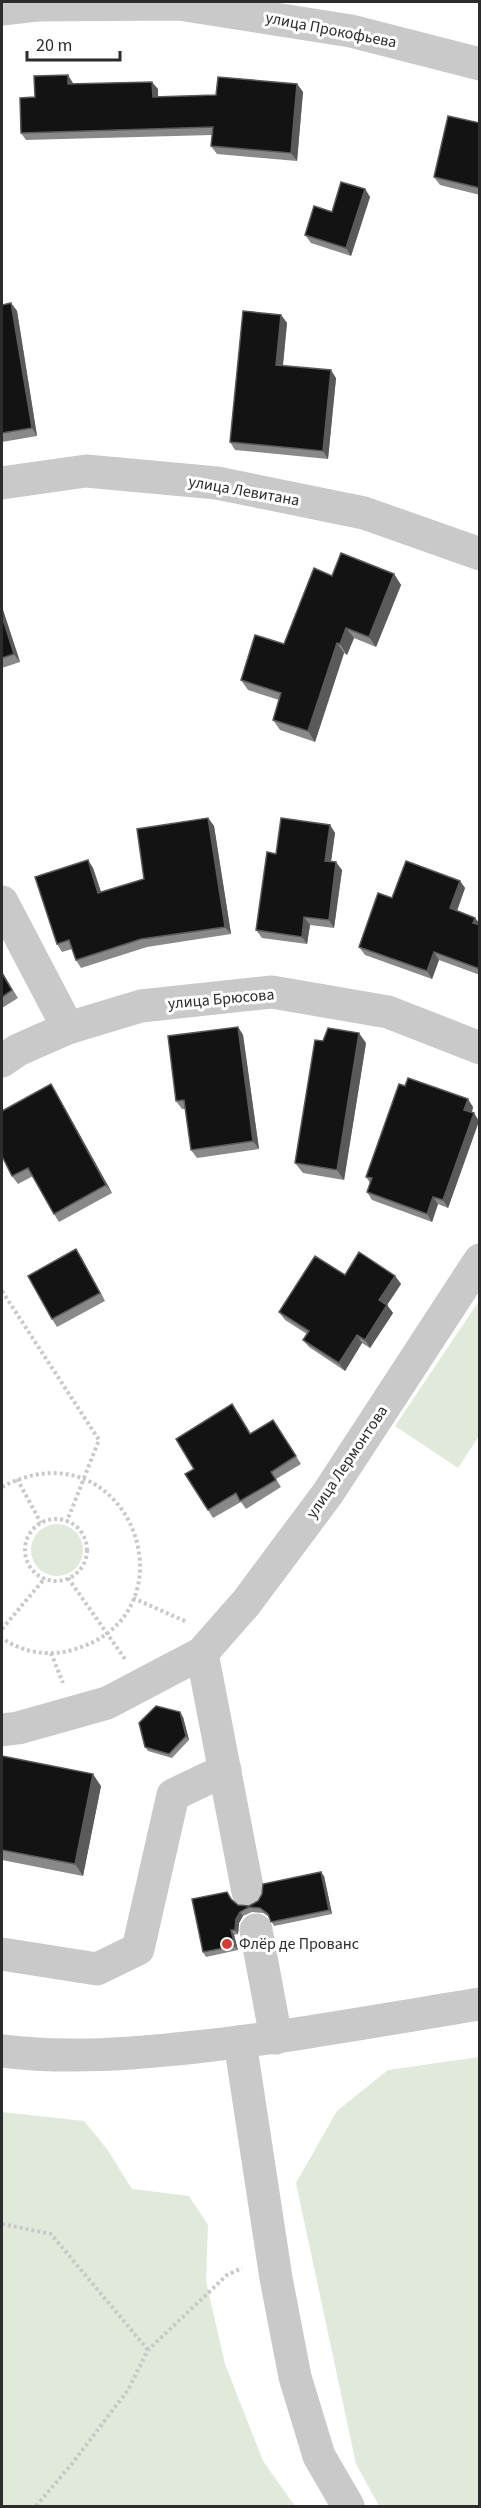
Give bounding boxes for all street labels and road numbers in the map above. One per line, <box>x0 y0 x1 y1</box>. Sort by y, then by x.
street label: улица Прокофьева <box>264 7 398 53</box>
street label: улица Левитана <box>187 470 301 512</box>
street label: улица Брюсова <box>167 983 275 1015</box>
street label: улица Лермонтова <box>301 1401 393 1523</box>

